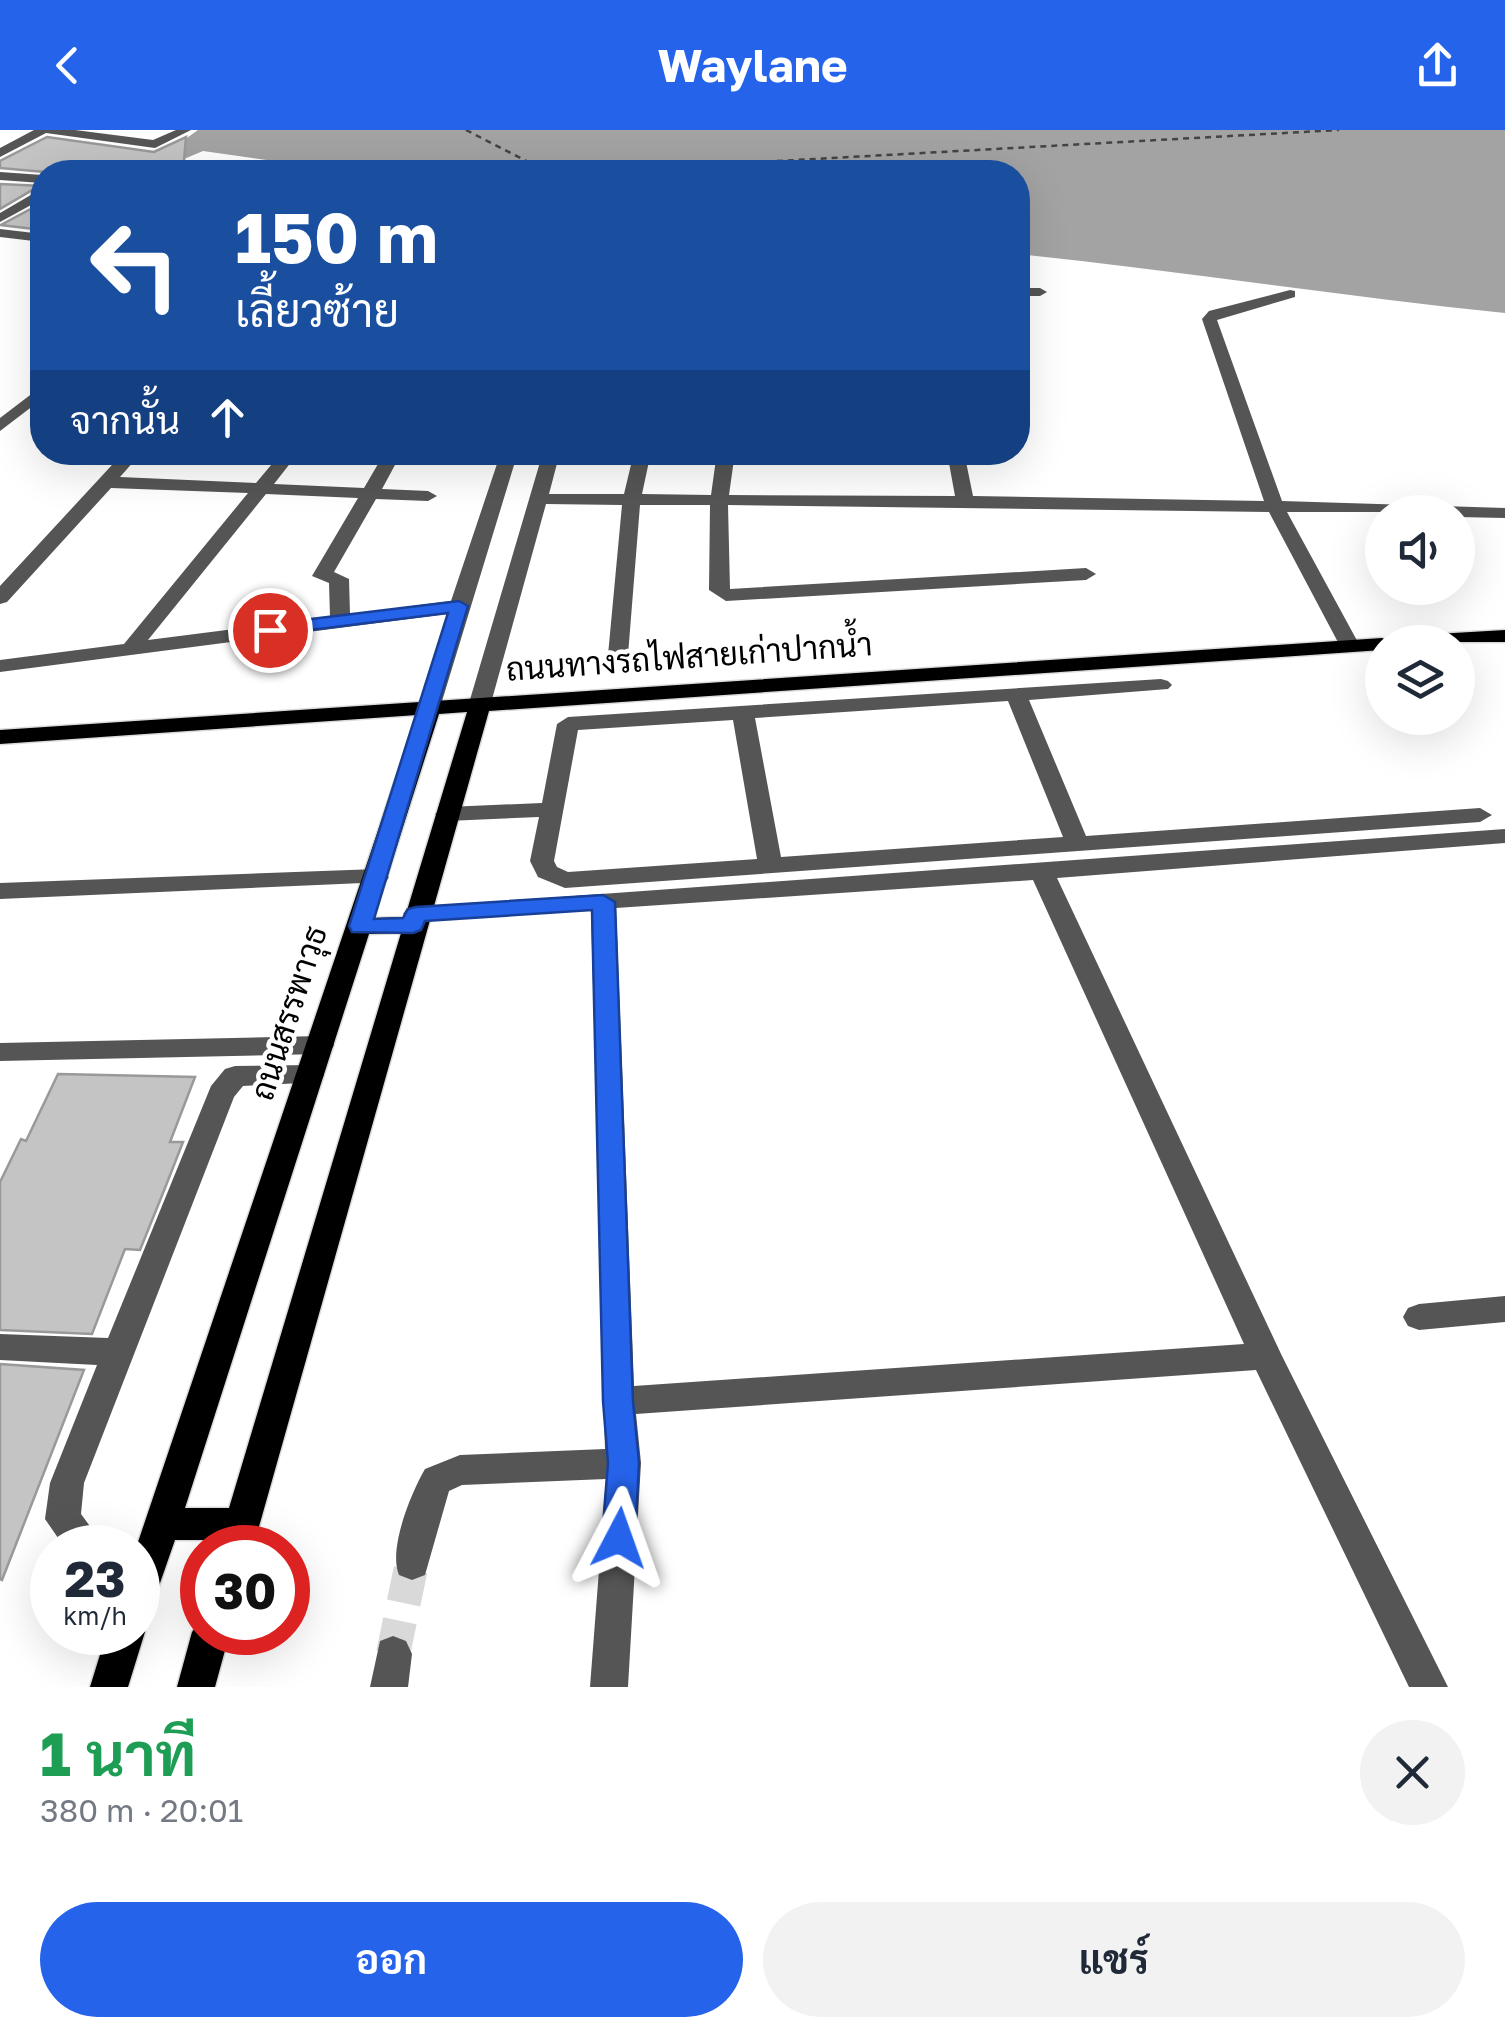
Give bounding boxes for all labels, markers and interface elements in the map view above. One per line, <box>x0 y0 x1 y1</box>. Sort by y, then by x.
icon: back <box>40 38 95 93</box>
text: Waylane <box>657 38 848 92</box>
icon: share <box>1410 38 1465 93</box>
text: 150 m <box>235 194 438 278</box>
icon: left <box>70 200 200 330</box>
text: เลี้ยวซ้าย <box>235 283 399 337</box>
icon: ahead <box>200 390 255 445</box>
text: จากนั้น <box>70 397 180 442</box>
map controls <box>1365 495 1475 735</box>
button: sound <box>1365 495 1475 605</box>
pin <box>228 588 313 673</box>
icon: arrive <box>243 603 298 658</box>
street label: ถนนทางรถไฟสายเก่าปากน้ำ <box>504 615 873 688</box>
button: layers <box>1365 625 1475 735</box>
street label: ถนนสรรพาวุธ <box>242 921 338 1106</box>
position arrow <box>567 1486 671 1590</box>
speed limit sign: 30 <box>180 1525 310 1655</box>
text: 23 <box>64 1548 125 1608</box>
text: km/h <box>63 1600 127 1631</box>
text: 1 นาที <box>40 1717 196 1789</box>
button: close <box>1360 1720 1465 1825</box>
text: 380 m · 20:01 <box>40 1791 243 1829</box>
button: ออก <box>40 1902 743 2017</box>
button: แชร์ <box>763 1902 1465 2017</box>

